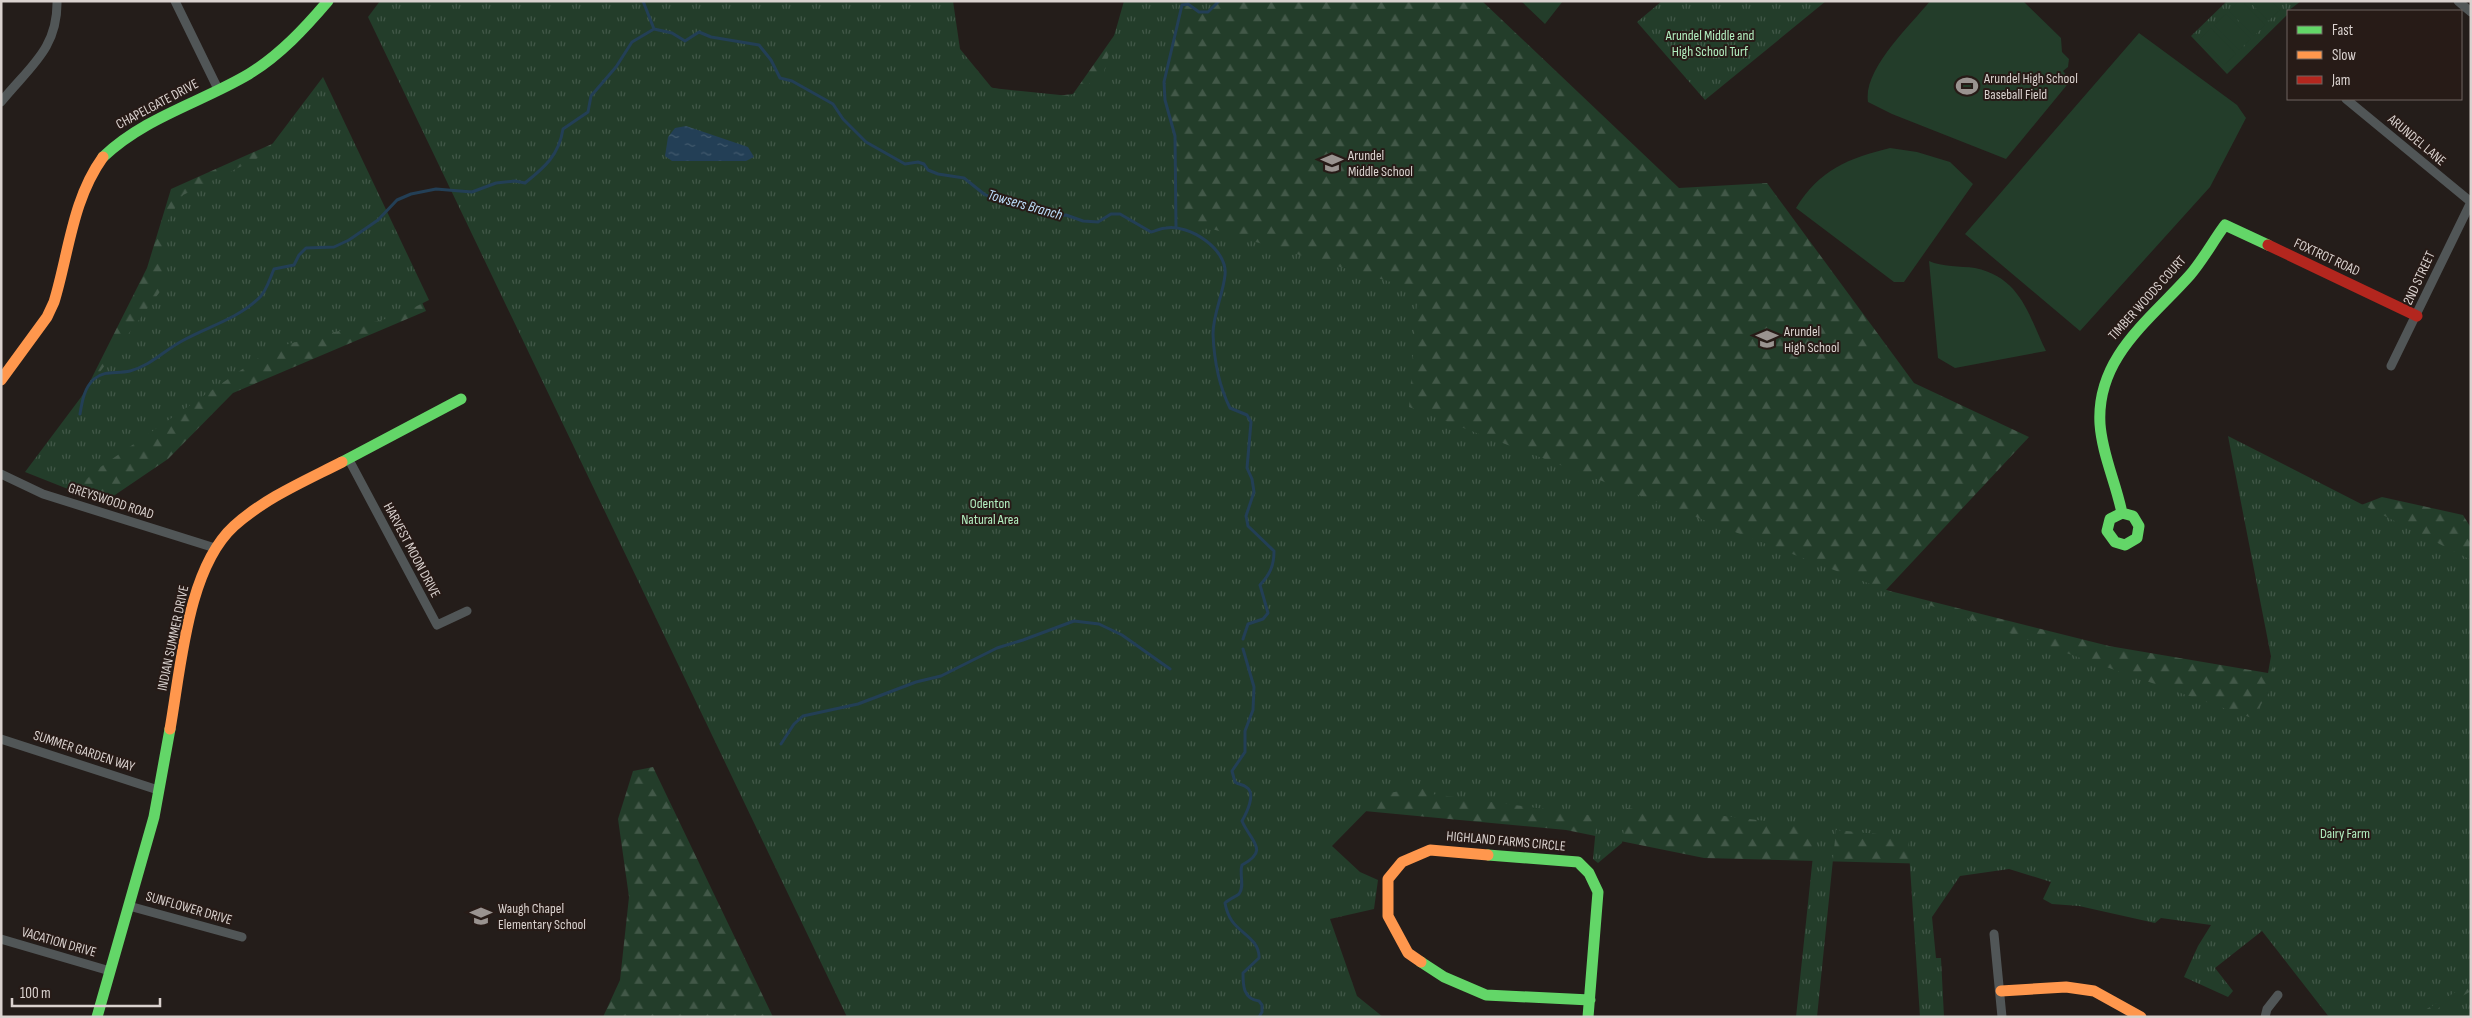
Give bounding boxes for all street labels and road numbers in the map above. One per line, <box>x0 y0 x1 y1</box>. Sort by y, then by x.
street label: CHAPELGATE DRIVE <box>113 75 201 133</box>
street label: ARUNDEL LANE <box>2384 110 2450 169</box>
street label: FOXTROT ROAD <box>2291 234 2363 280</box>
street label: 2ND STREET <box>2399 248 2439 308</box>
street label: TIMBER WOODS COURT <box>2105 252 2190 344</box>
street label: GREYSWOOD ROAD <box>66 479 156 523</box>
street label: HARVEST MOON DRIVE <box>380 500 444 601</box>
street label: INDIAN SUMMER DRIVE <box>154 584 193 692</box>
street label: SUMMER GARDEN WAY <box>31 727 137 775</box>
street label: HIGHLAND FARMS CIRCLE <box>1446 827 1567 855</box>
street label: SUNFLOWER DRIVE <box>144 888 234 929</box>
street label: VACATION DRIVE <box>20 923 99 961</box>

